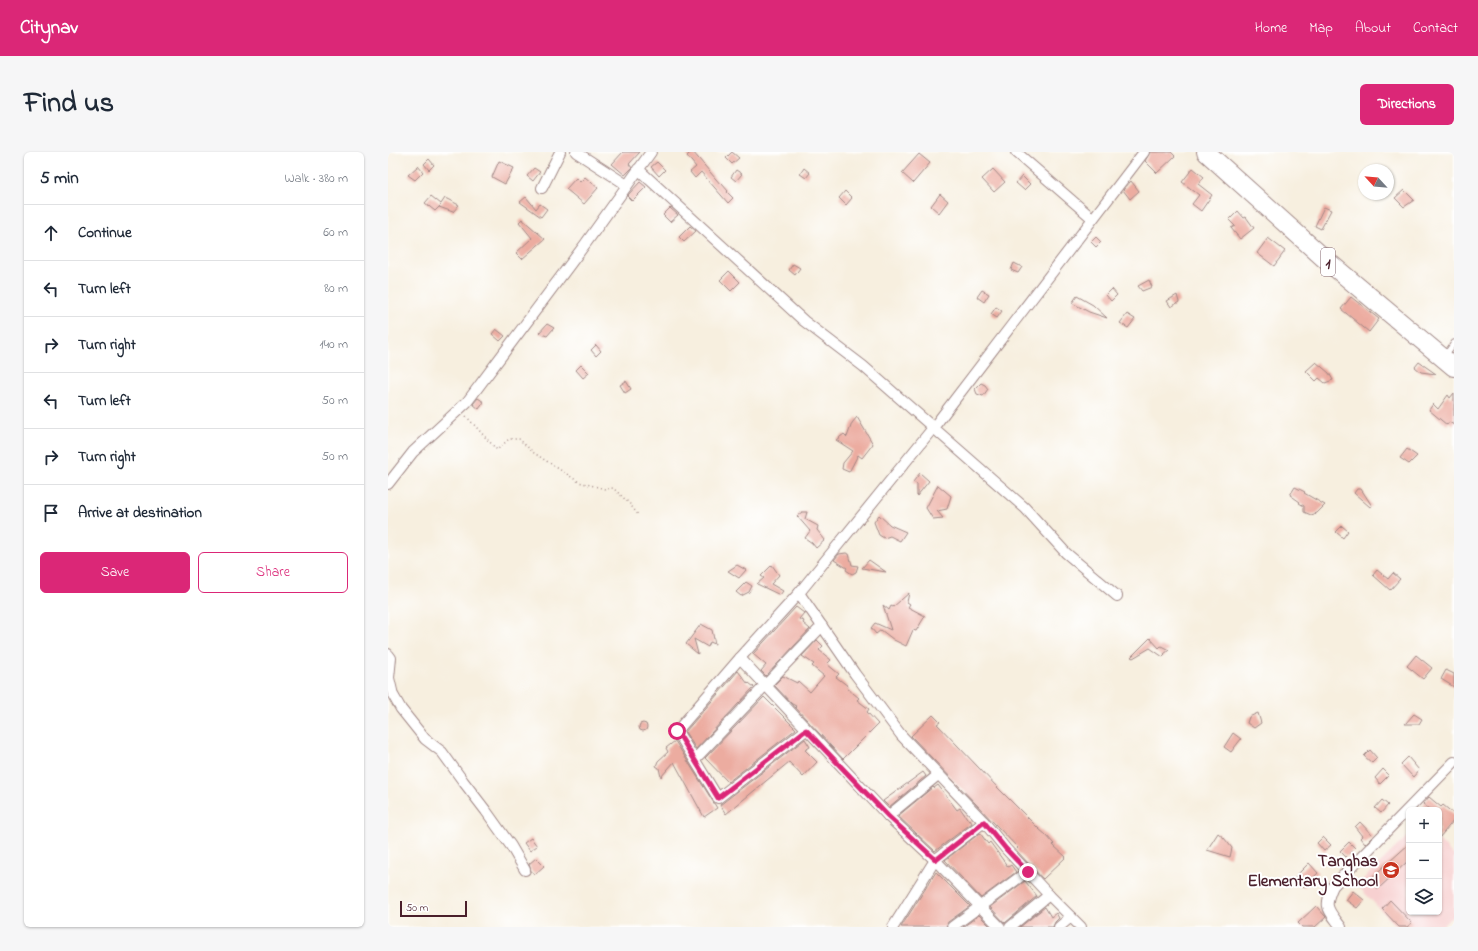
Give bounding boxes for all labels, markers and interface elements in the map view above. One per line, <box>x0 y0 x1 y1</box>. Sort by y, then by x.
text: Citynav <box>20 15 78 42</box>
text: Home <box>1255 18 1287 39</box>
text: Map <box>1309 18 1333 39</box>
text: About <box>1355 18 1391 39</box>
text: Contact <box>1413 18 1458 39</box>
text: Find us <box>24 84 114 125</box>
button: Directions <box>1360 84 1454 125</box>
north arrow <box>1358 164 1394 200</box>
text: 5 min <box>40 166 79 191</box>
text: Walk · 380 m <box>285 169 348 188</box>
icon: ahead <box>40 222 62 244</box>
text: Continue <box>78 222 132 244</box>
text: 60 m <box>323 223 348 242</box>
road number: 1 <box>1321 248 1335 276</box>
icon: left <box>40 278 62 300</box>
text: Turn left <box>78 278 131 300</box>
text: 80 m <box>324 279 348 298</box>
icon: right <box>40 334 62 356</box>
text: Turn right <box>78 334 136 356</box>
text: 140 m <box>320 335 348 354</box>
icon: left <box>40 390 62 412</box>
text: Turn left <box>78 390 131 412</box>
text: 50 m <box>322 391 348 410</box>
icon: right <box>40 446 62 468</box>
text: Turn right <box>78 446 136 468</box>
text: 50 m <box>322 447 348 466</box>
icon: arrive <box>40 502 62 524</box>
text: Arrive at destination <box>78 502 202 524</box>
button: Save <box>40 552 190 593</box>
button: Share <box>198 552 348 593</box>
route start <box>668 722 686 740</box>
map controls <box>1406 807 1442 915</box>
button: + <box>1406 807 1442 843</box>
button: − <box>1406 843 1442 879</box>
place label: Tanghas Elementary School <box>1248 849 1378 896</box>
school or university icon: Tanghas Elementary School <box>1381 860 1401 880</box>
route end <box>1019 863 1037 881</box>
button: layers <box>1406 879 1442 915</box>
scale bar <box>400 899 467 918</box>
text: 50 m <box>406 900 428 916</box>

